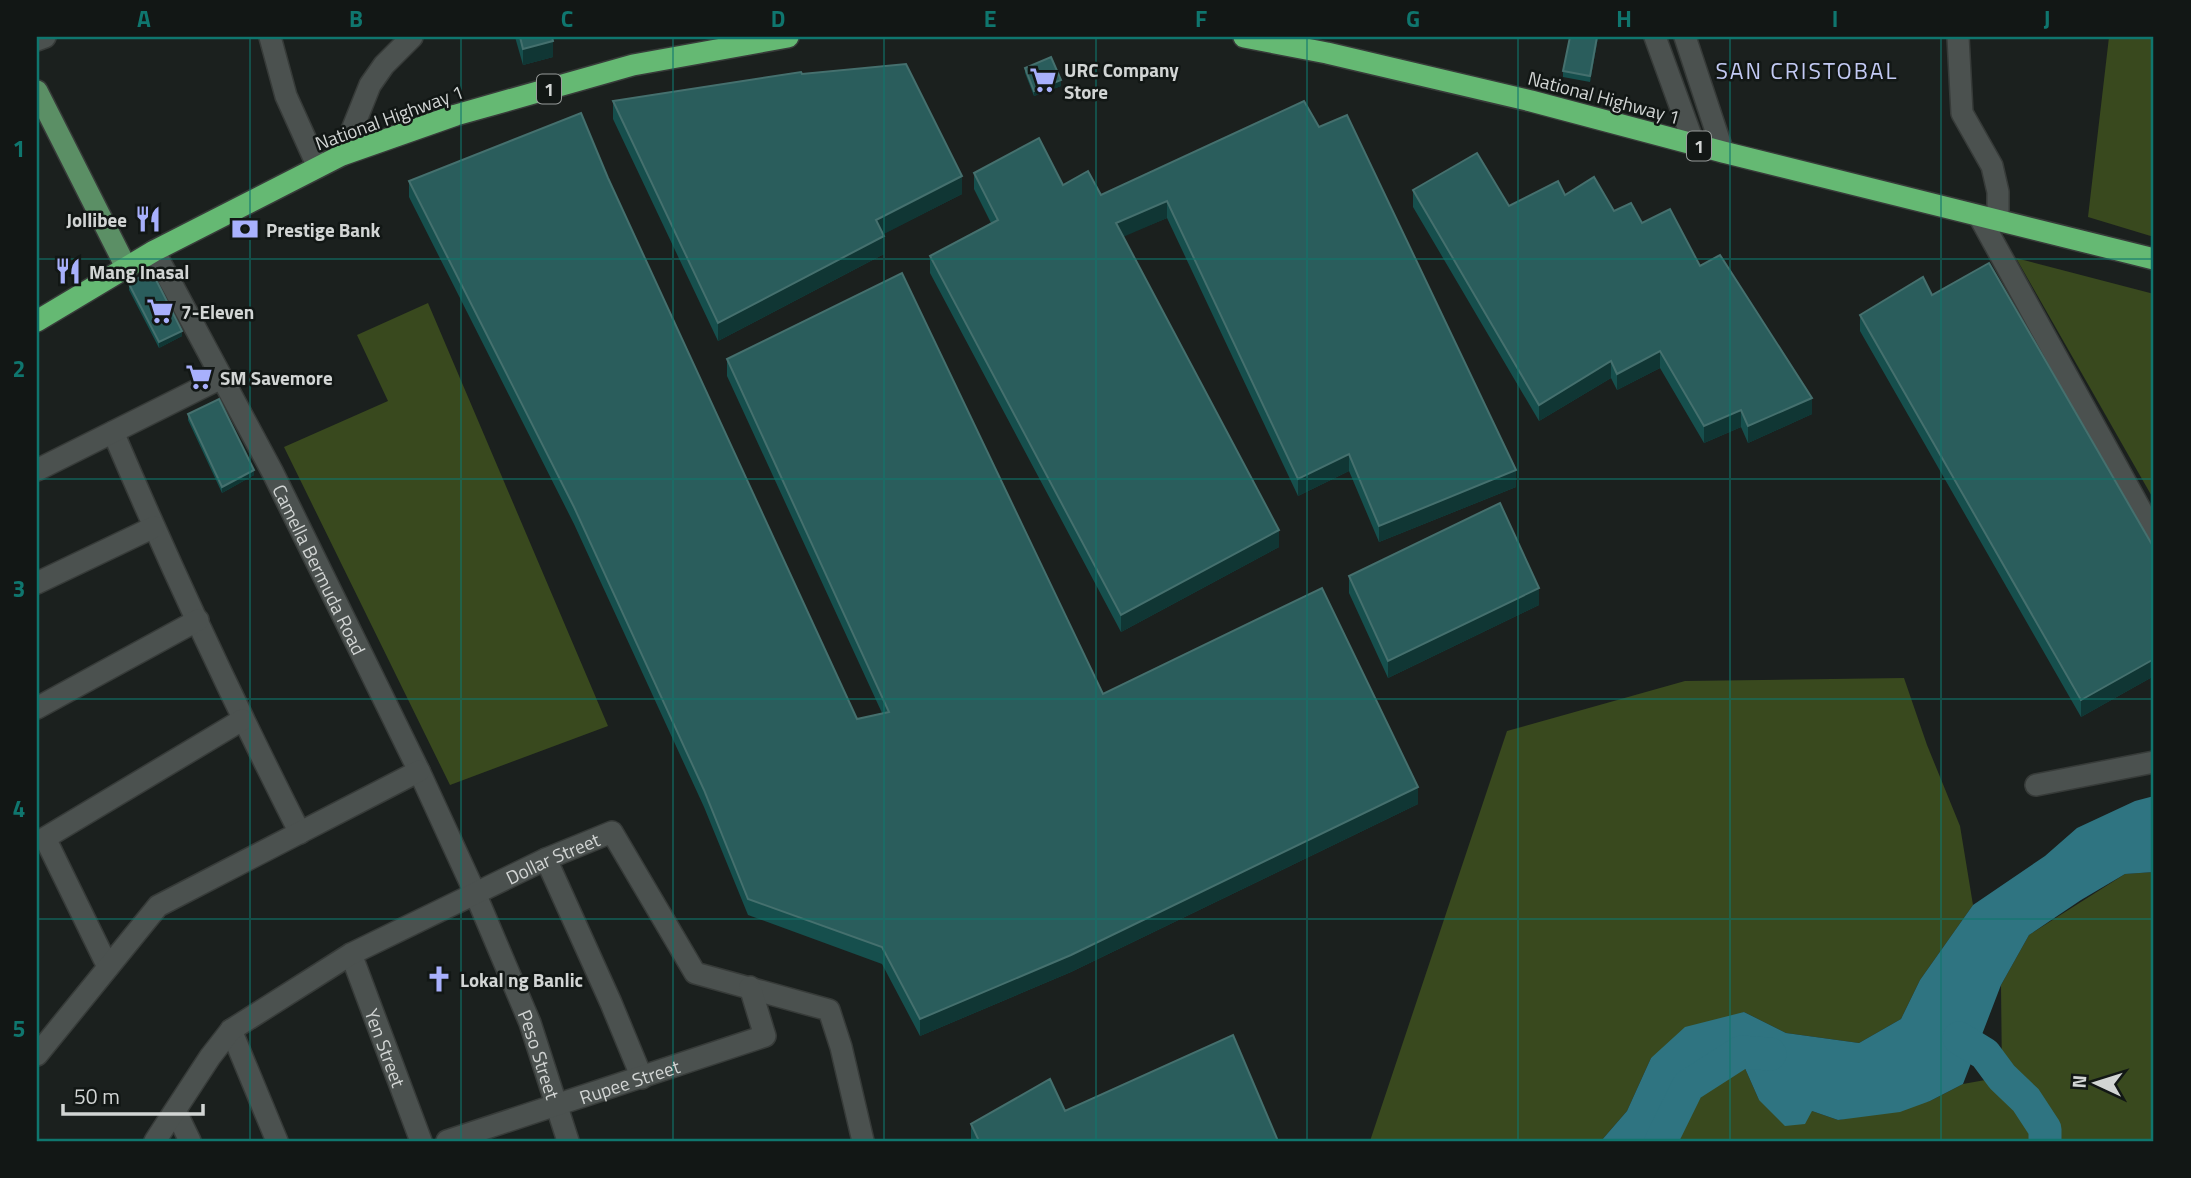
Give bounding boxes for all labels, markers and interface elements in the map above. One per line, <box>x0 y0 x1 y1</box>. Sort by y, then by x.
text: A <box>137 1 151 36</box>
text: B <box>349 1 363 36</box>
text: C <box>561 1 573 36</box>
text: D <box>771 1 785 36</box>
text: E <box>984 1 996 36</box>
text: F <box>1195 1 1207 36</box>
text: G <box>1406 1 1420 36</box>
text: H <box>1616 1 1632 36</box>
text: I <box>1832 1 1838 36</box>
text: J <box>2044 1 2050 36</box>
district label: SAN CRISTOBAL <box>1716 53 1898 88</box>
place label: URC Company Store <box>1064 55 1179 106</box>
street label: National Highway 1 <box>1525 63 1683 131</box>
supermarket icon: URC Company Store <box>1028 65 1058 95</box>
road number: 1 <box>537 74 561 104</box>
street label: National Highway 1 <box>311 77 467 157</box>
text: 1 <box>13 131 25 166</box>
road number: 1 <box>1687 132 1711 160</box>
restaurant icon: Jollibee <box>133 204 163 234</box>
place label: Jollibee <box>66 205 127 234</box>
bank icon: Prestige Bank <box>230 214 260 244</box>
place label: Prestige Bank <box>266 215 381 244</box>
restaurant icon: Mang Inasal <box>53 256 83 286</box>
place label: Mang Inasal <box>89 257 189 286</box>
supermarket icon: 7-Eleven <box>145 296 175 326</box>
place label: 7-Eleven <box>181 297 254 326</box>
text: 2 <box>13 351 25 386</box>
supermarket icon: SM Savemore <box>184 362 214 392</box>
place label: SM Savemore <box>220 363 333 392</box>
street label: Camella Bermuda Road <box>266 479 374 659</box>
text: 3 <box>13 571 25 606</box>
text: 4 <box>13 791 25 826</box>
street label: Dollar Street <box>500 824 604 891</box>
church icon: Lokal ng Banlic <box>424 964 454 994</box>
place label: Lokal ng Banlic <box>460 965 583 994</box>
street label: Yen Street <box>358 1004 414 1091</box>
street label: Peso Street <box>511 1005 568 1103</box>
text: 5 <box>13 1011 25 1046</box>
north arrow <box>2062 1048 2132 1118</box>
street label: Rupee Street <box>575 1051 684 1111</box>
scale bar <box>63 1073 203 1117</box>
text: N <box>2064 1074 2093 1089</box>
text: 50 m <box>74 1080 120 1112</box>

